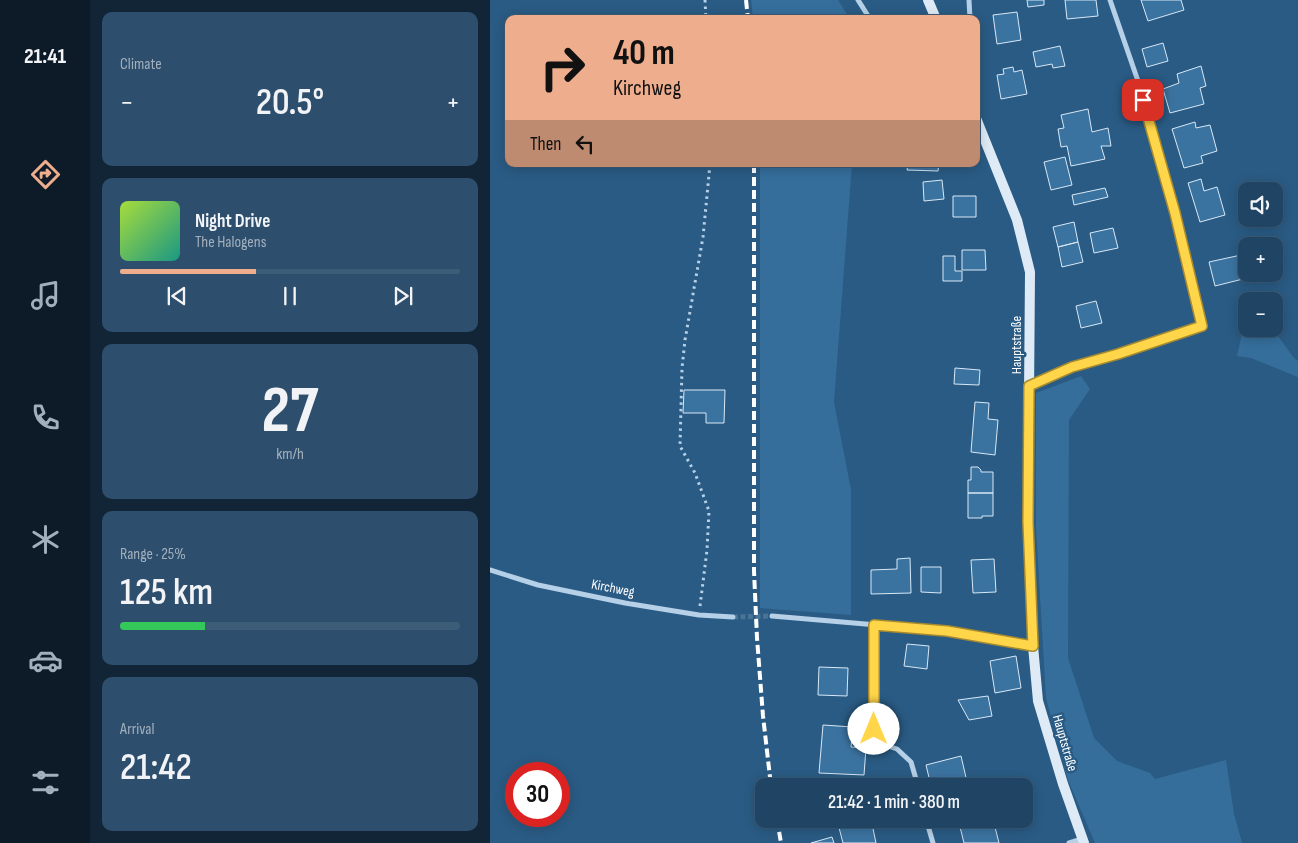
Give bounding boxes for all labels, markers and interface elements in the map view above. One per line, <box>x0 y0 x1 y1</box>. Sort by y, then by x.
text: 40 m <box>613 32 675 75</box>
icon: right <box>530 35 595 100</box>
text: 21:41 <box>24 43 66 70</box>
text: Climate <box>120 55 162 74</box>
text: Kirchweg <box>613 75 681 102</box>
pin <box>1122 79 1164 121</box>
text: 20.5° <box>256 80 324 125</box>
text: − <box>120 86 134 119</box>
text: + <box>446 86 460 119</box>
icon: arrive <box>1129 86 1157 114</box>
icon: left <box>571 130 599 158</box>
text: Then <box>530 133 561 156</box>
icon: directions <box>28 157 63 192</box>
map controls <box>1238 182 1283 337</box>
button: sound <box>1238 182 1283 227</box>
text: Night Drive <box>195 210 270 233</box>
text: The Halogens <box>195 233 266 252</box>
button: + <box>1238 237 1283 282</box>
icon: music <box>28 278 63 313</box>
icon: previous <box>163 282 191 310</box>
icon: pause <box>276 282 304 310</box>
icon: next <box>389 282 417 310</box>
button: − <box>1238 292 1283 337</box>
street label: Hauptstraße <box>1008 316 1025 374</box>
text: 27 <box>262 373 318 451</box>
icon: phone <box>28 400 63 435</box>
text: km/h <box>276 445 304 464</box>
icon: climate <box>28 522 63 557</box>
text: Range · 25% <box>120 545 186 564</box>
text: 125 km <box>120 570 213 615</box>
street label: Kirchweg <box>590 576 636 601</box>
icon: car <box>28 643 63 678</box>
position arrow <box>847 702 899 754</box>
street label: Hauptstraße <box>1049 713 1081 773</box>
text: Arrival <box>120 720 154 739</box>
text: 21:42 <box>120 745 192 790</box>
speed limit sign: 30 <box>505 762 570 827</box>
icon: filters <box>28 765 63 800</box>
text: 21:42 · 1 min · 380 m <box>828 791 960 814</box>

